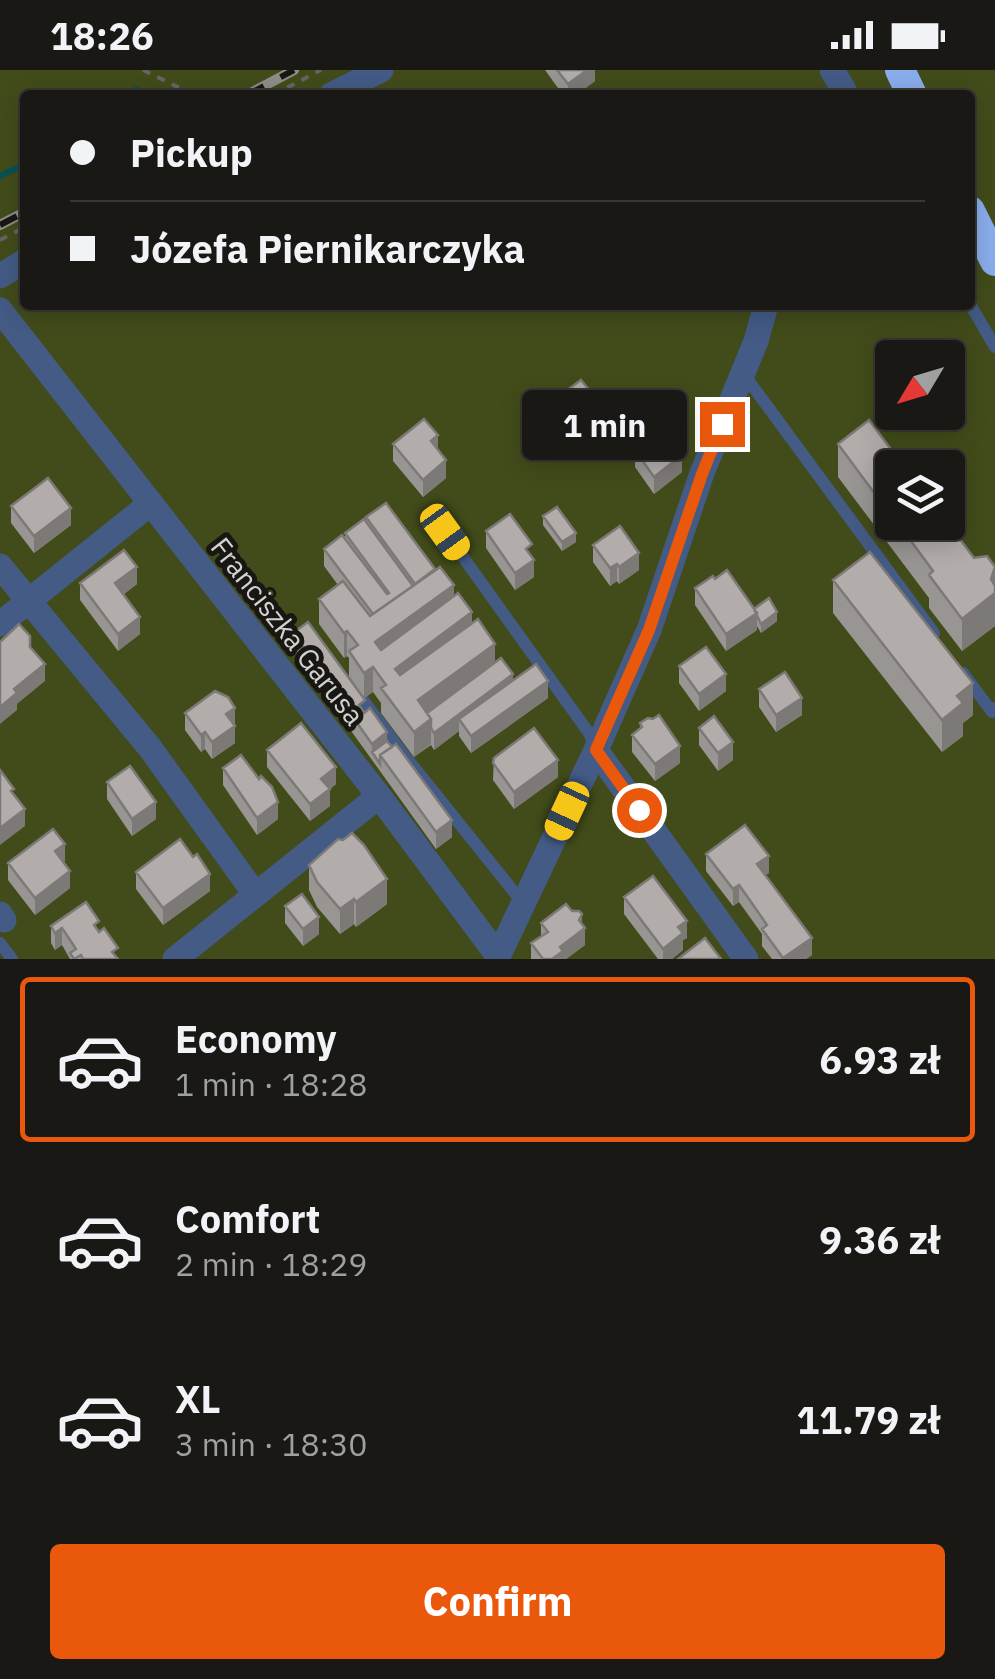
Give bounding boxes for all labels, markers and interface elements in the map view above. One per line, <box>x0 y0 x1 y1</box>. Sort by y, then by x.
text: 18:26 <box>50 11 154 60</box>
text: Pickup <box>130 128 253 177</box>
text: Józefa Piernikarczyka <box>130 224 525 273</box>
north arrow <box>875 340 965 430</box>
map controls <box>875 340 965 540</box>
callout: 1 min <box>522 389 687 459</box>
route end <box>700 402 745 447</box>
text: 1 min <box>563 404 646 446</box>
button: layers <box>875 450 965 540</box>
car <box>415 499 475 565</box>
street label: Franciszka Garusa <box>203 529 373 733</box>
car <box>541 777 593 845</box>
route start <box>617 788 662 833</box>
text: Economy <box>175 1014 337 1063</box>
icon: car <box>55 1015 145 1105</box>
text: 6.93 zł <box>819 1035 940 1084</box>
text: 1 min · 18:28 <box>175 1063 368 1105</box>
text: Comfort <box>175 1194 320 1243</box>
icon: car <box>55 1195 145 1285</box>
text: 9.36 zł <box>819 1215 940 1264</box>
text: 2 min · 18:29 <box>175 1243 368 1285</box>
text: XL <box>175 1374 221 1423</box>
icon: car <box>55 1375 145 1465</box>
text: 11.79 zł <box>796 1395 940 1444</box>
text: 3 min · 18:30 <box>175 1423 368 1465</box>
button: Confirm <box>50 1544 945 1659</box>

